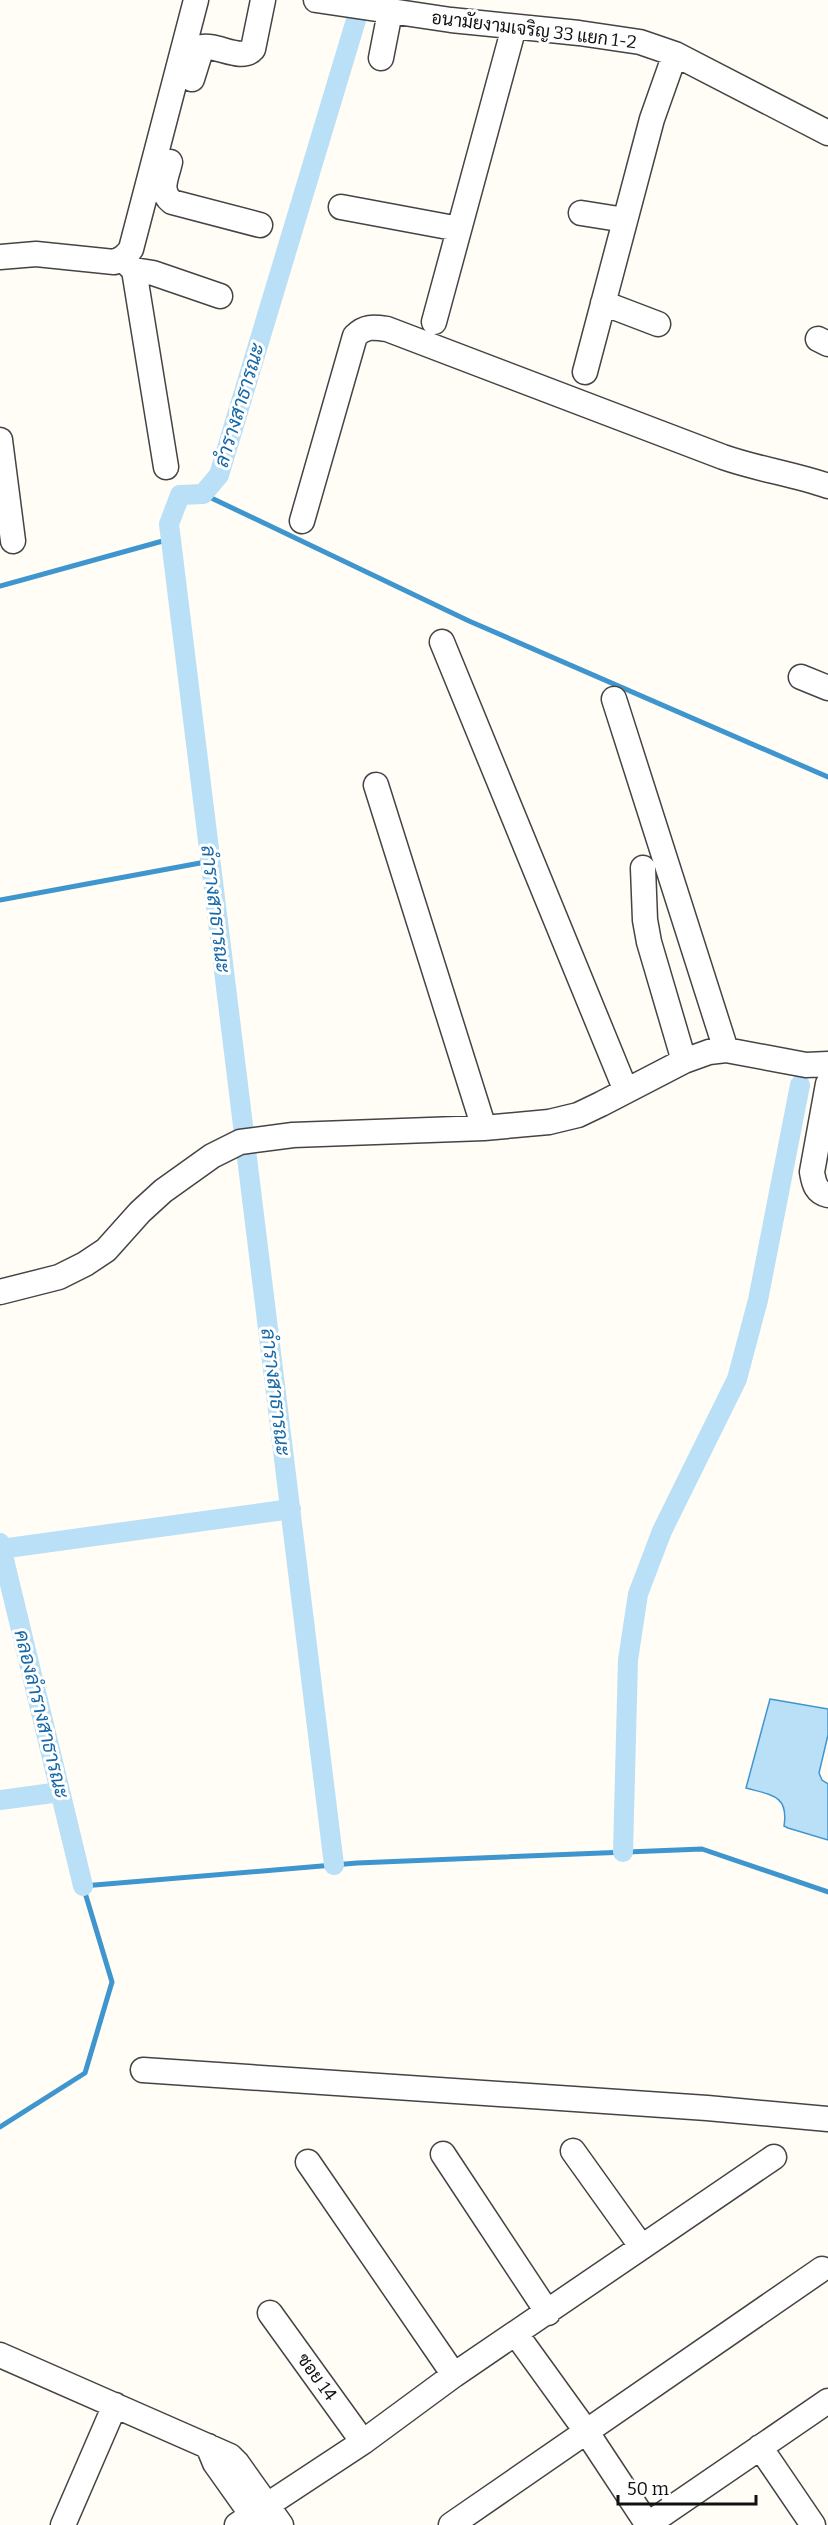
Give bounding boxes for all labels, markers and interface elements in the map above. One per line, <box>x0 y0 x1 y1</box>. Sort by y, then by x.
street label: อนามัยงามเจริญ 33 แยก 1-2 <box>430 7 638 53</box>
water label: ลำรางสาธารณะ <box>209 340 269 470</box>
water label: ลำรางสาธารณะ <box>196 844 236 975</box>
water label: ลำรางสาธารณะ <box>256 1327 296 1458</box>
water label: คลองลำรางสาธารณะ <box>9 1627 75 1801</box>
street label: ซอย 14 <box>292 2349 342 2405</box>
scale bar <box>618 2468 756 2506</box>
text: 50 m <box>627 2478 669 2500</box>

